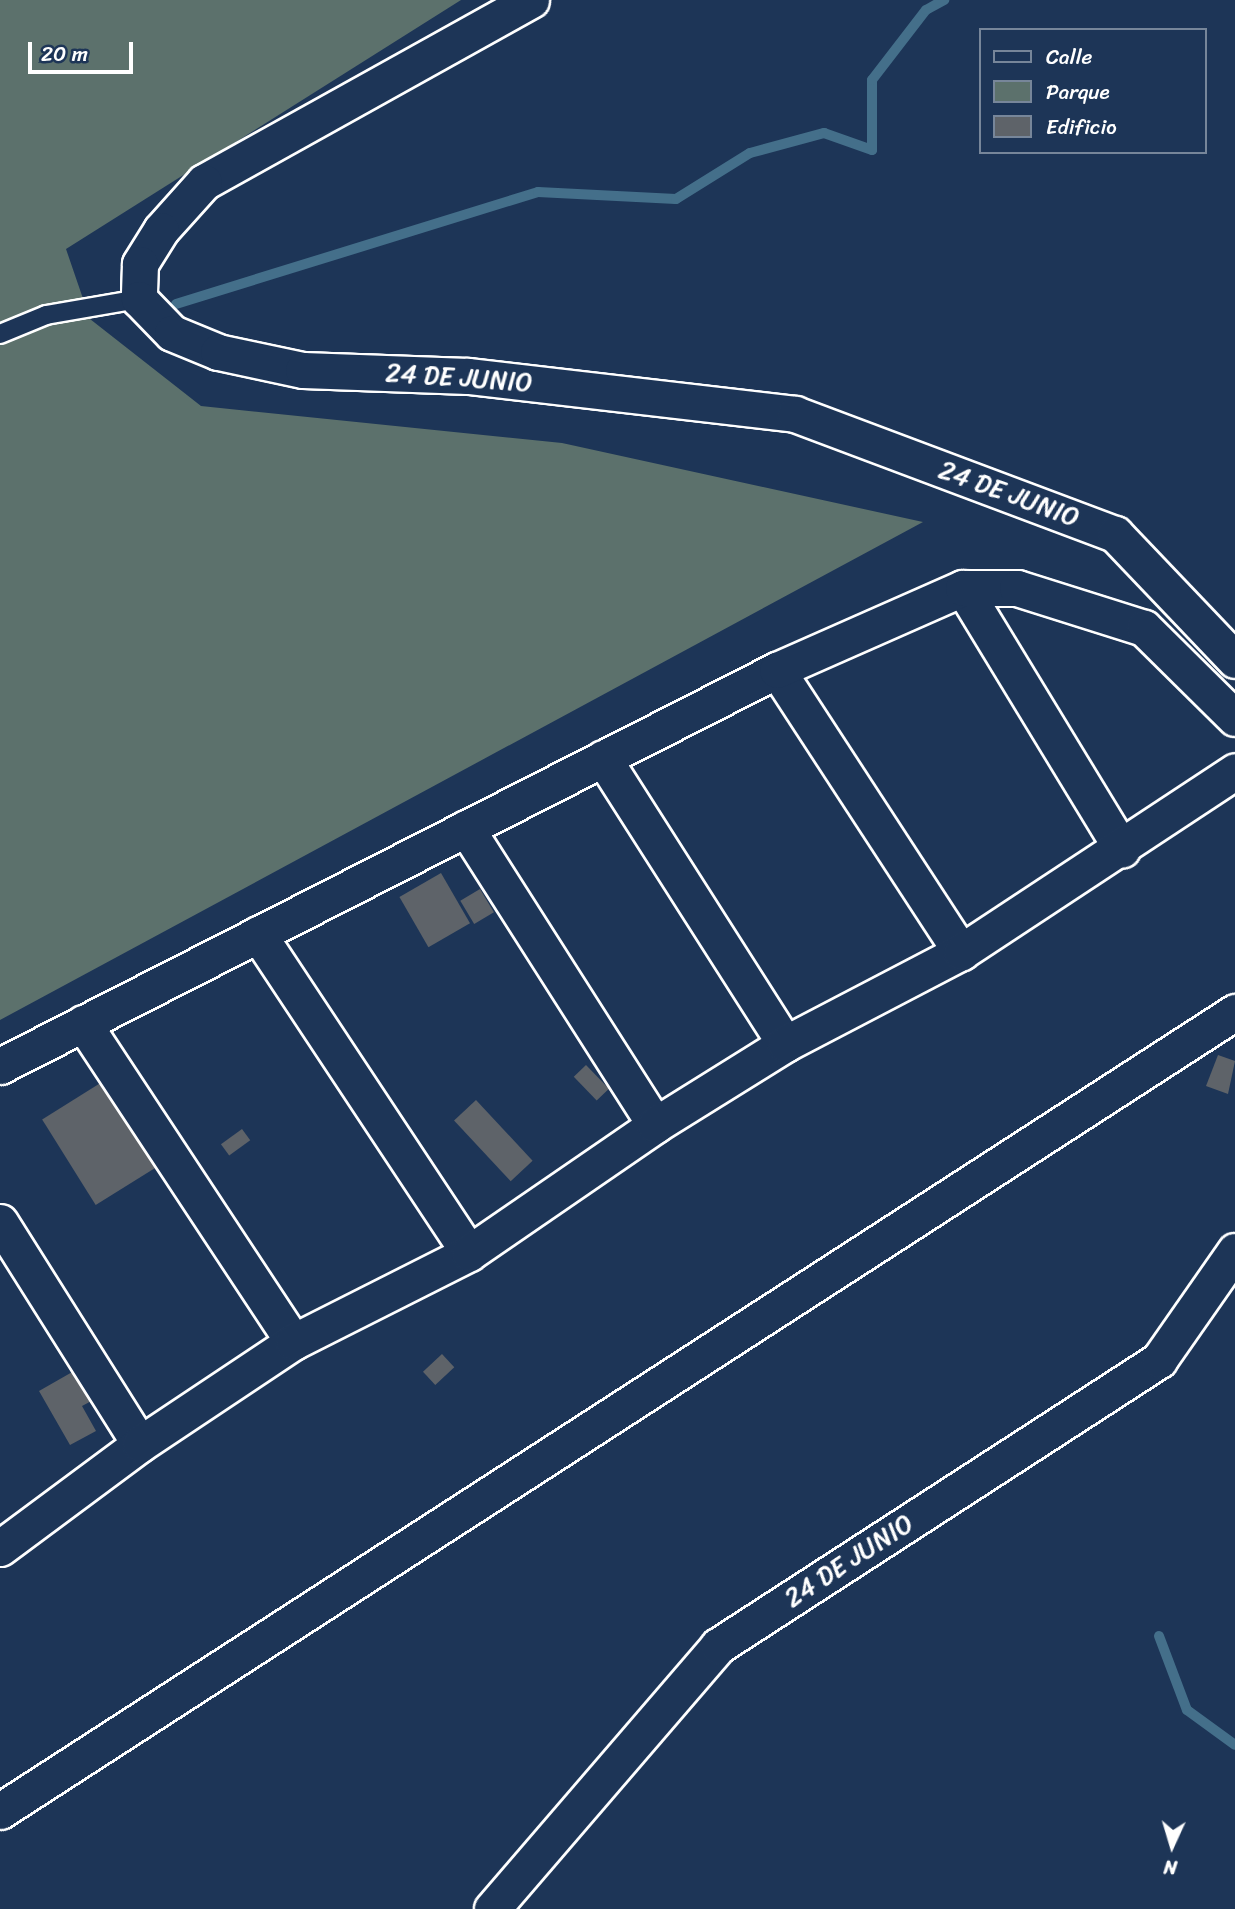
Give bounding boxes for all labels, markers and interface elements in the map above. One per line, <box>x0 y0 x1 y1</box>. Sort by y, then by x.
scale bar <box>32 28 136 72</box>
legend <box>979 28 1207 154</box>
text: 20 m <box>41 35 88 73</box>
text: Calle <box>1046 38 1092 76</box>
text: Parque <box>1046 73 1110 111</box>
text: Edificio <box>1046 108 1117 146</box>
street label: 24 DE JUNIO <box>384 357 534 399</box>
street label: 24 DE JUNIO <box>934 454 1084 534</box>
street label: 24 DE JUNIO <box>779 1508 919 1614</box>
north arrow <box>1137 1811 1207 1881</box>
text: N <box>1163 1851 1178 1884</box>

